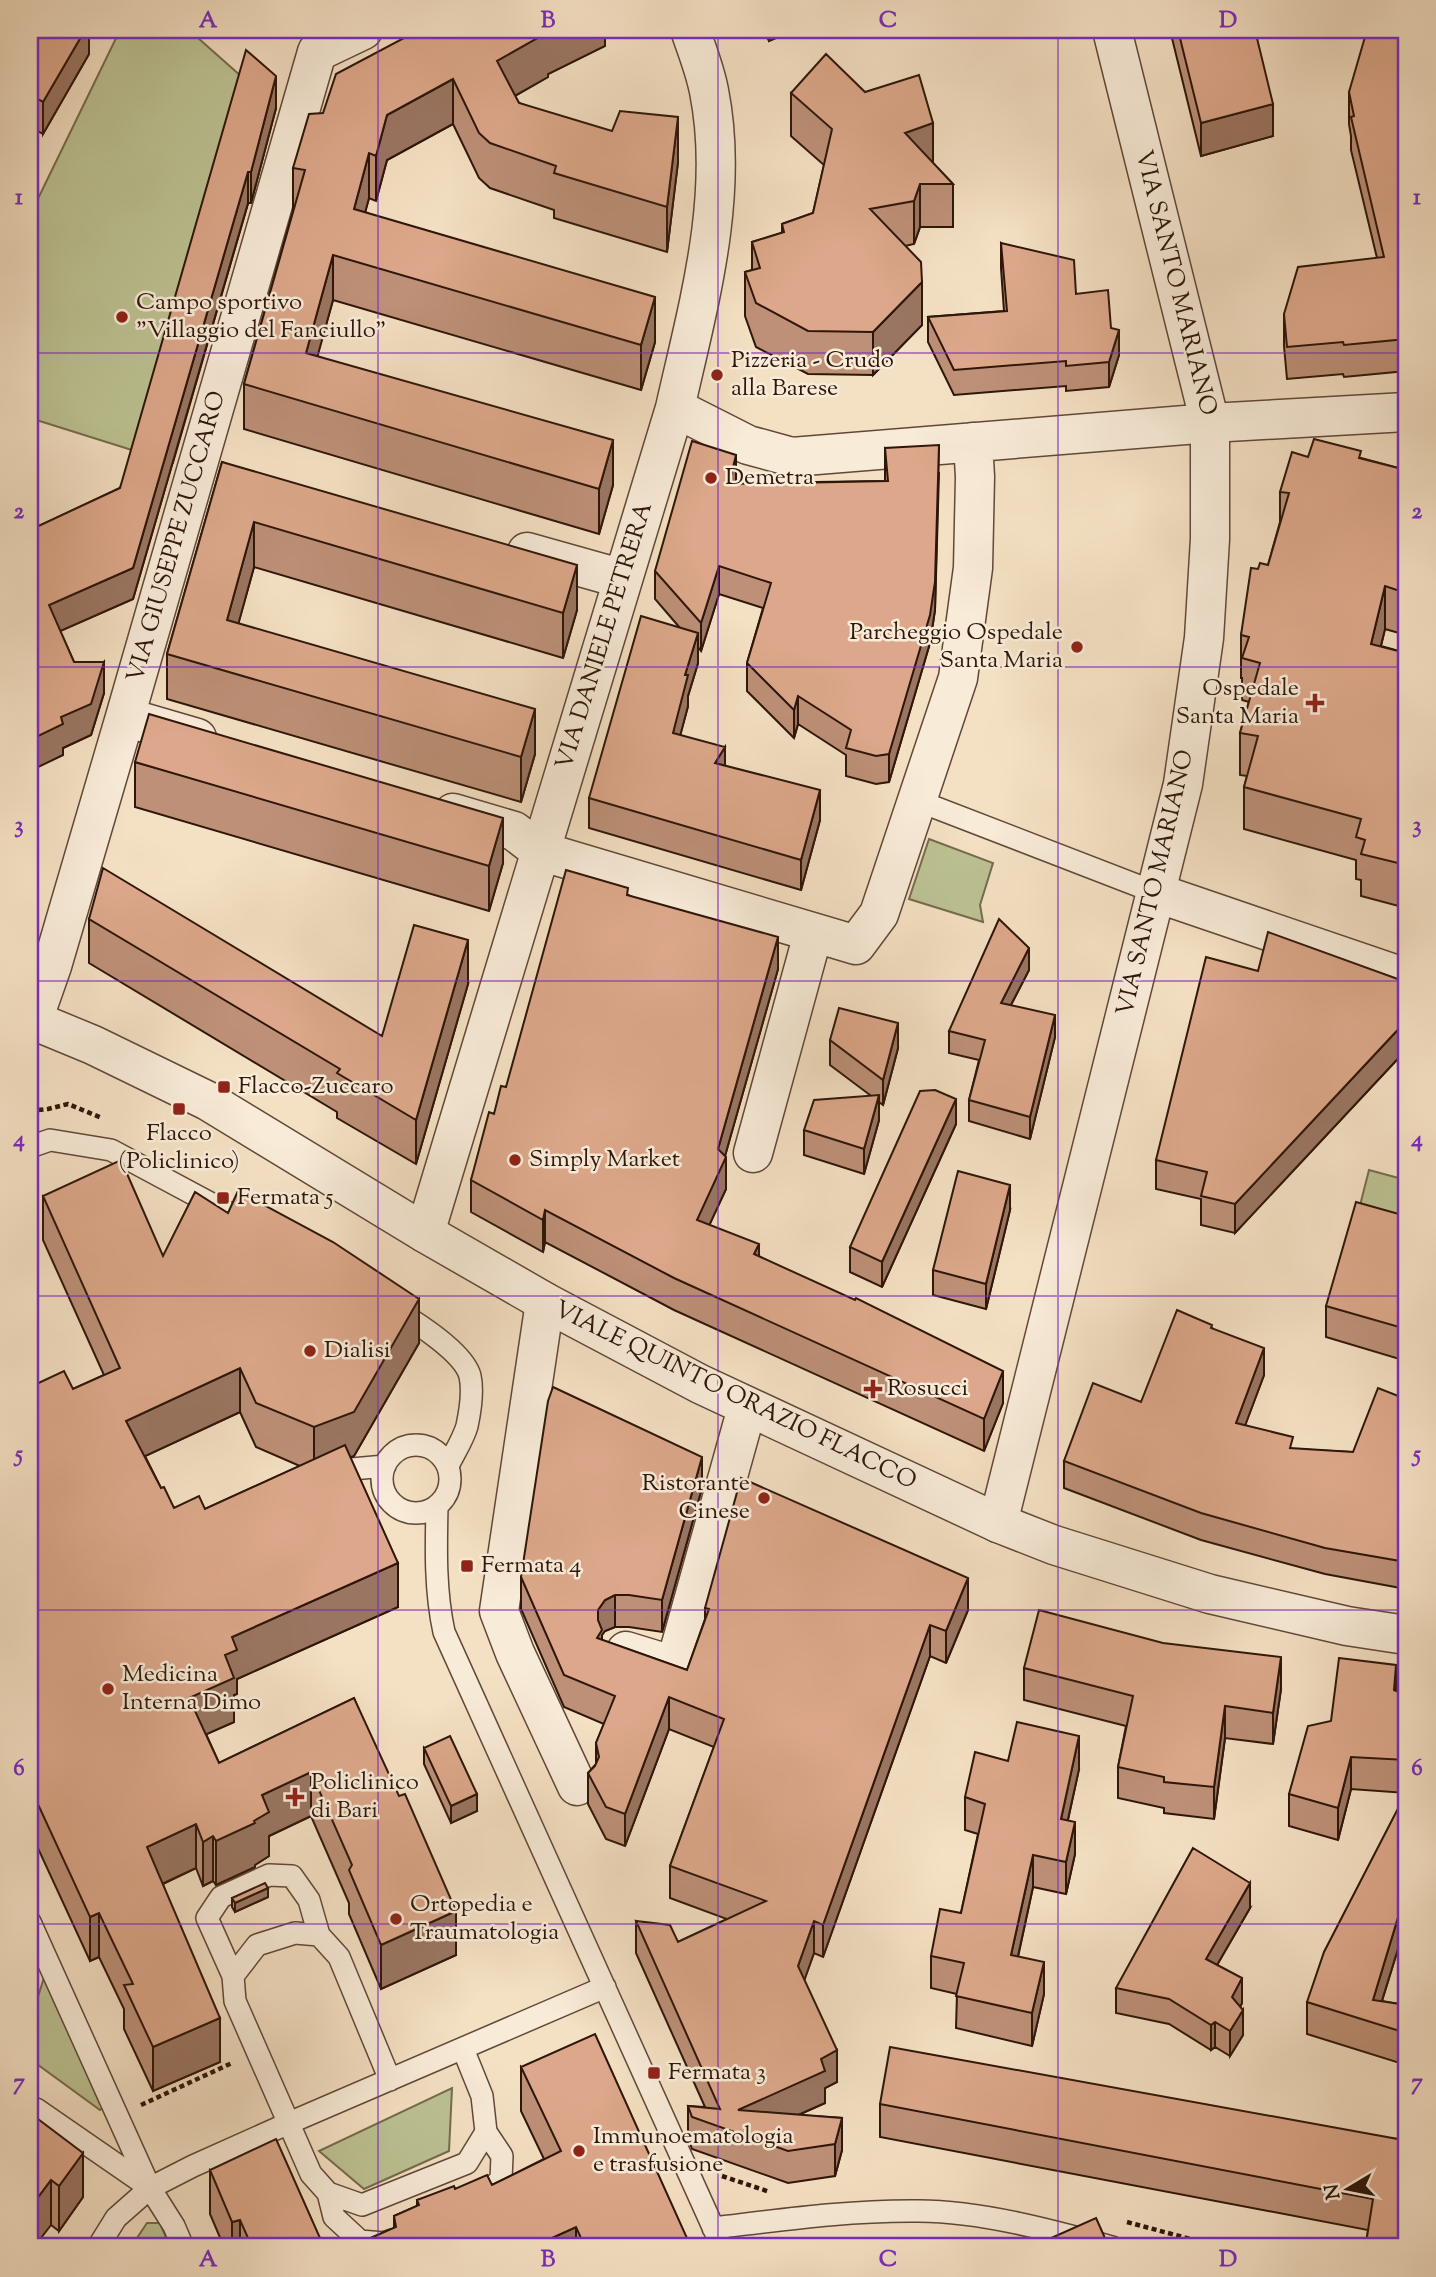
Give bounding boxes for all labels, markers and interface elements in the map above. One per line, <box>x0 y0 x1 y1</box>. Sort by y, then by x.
text: A <box>199 5 218 38</box>
text: B <box>541 5 556 38</box>
text: C <box>879 5 897 38</box>
text: D <box>1219 5 1237 38</box>
street label: VIA SANTO MARIANO <box>1126 147 1224 419</box>
text: 1 <box>15 182 23 215</box>
text: 1 <box>1413 182 1421 215</box>
place label: Campo sportivo "Villaggio del Fanciullo" <box>136 286 386 348</box>
marker: Campo sportivo "Villaggio del Fanciullo" <box>114 309 130 325</box>
place label: Pizzeria - Crudo alla Barese <box>731 344 894 406</box>
marker: Pizzeria - Crudo alla Barese <box>709 367 725 383</box>
street label: VIA GIUSEPPE ZUCCARO <box>119 387 235 687</box>
place label: Demetra <box>725 461 814 495</box>
marker: Demetra <box>703 470 719 486</box>
text: 2 <box>14 496 25 529</box>
text: 2 <box>1412 496 1423 529</box>
street label: VIA DANIELE PETRERA <box>548 498 662 774</box>
place label: Parcheggio Ospedale Santa Maria <box>849 616 1063 678</box>
marker: Parcheggio Ospedale Santa Maria <box>1069 639 1085 655</box>
place label: Ospedale Santa Maria <box>1176 672 1299 734</box>
marker: Ospedale Santa Maria <box>1305 693 1325 713</box>
street label: VIA SANTO MARIANO <box>1109 747 1203 1019</box>
text: 3 <box>14 810 24 843</box>
text: 3 <box>1412 810 1422 843</box>
place label: Flacco-Zuccaro <box>238 1070 394 1104</box>
marker: Flacco-Zuccaro <box>216 1079 232 1095</box>
marker: Flacco (Policlinico) <box>171 1101 187 1117</box>
place label: Flacco (Policlinico) <box>118 1117 240 1179</box>
text: 4 <box>12 1124 25 1157</box>
text: 4 <box>1410 1124 1423 1157</box>
place label: Simply Market <box>529 1143 680 1177</box>
marker: Simply Market <box>507 1152 523 1168</box>
place label: Fermata 5 <box>237 1181 333 1215</box>
marker: Fermata 5 <box>215 1190 231 1206</box>
street label: VIALE QUINTO ORAZIO FLACCO <box>548 1293 922 1499</box>
place label: Dialisi <box>324 1334 391 1368</box>
marker: Dialisi <box>302 1343 318 1359</box>
place label: Rosucci <box>887 1372 969 1406</box>
marker: Rosucci <box>865 1381 881 1397</box>
text: 5 <box>13 1439 23 1472</box>
text: 5 <box>1411 1439 1421 1472</box>
place label: Ristorante Cinese <box>642 1467 750 1529</box>
marker: Ristorante Cinese <box>756 1490 772 1506</box>
place label: Fermata 4 <box>481 1549 581 1583</box>
marker: Fermata 4 <box>459 1558 475 1574</box>
place label: Medicina Interna Dimo <box>122 1658 261 1720</box>
marker: Medicina Interna Dimo <box>100 1681 116 1697</box>
text: 6 <box>13 1753 25 1786</box>
text: 6 <box>1411 1753 1423 1786</box>
place label: Policlinico di Bari <box>311 1766 419 1828</box>
marker: Policlinico di Bari <box>285 1787 305 1807</box>
place label: Ortopedia e Traumatologia <box>410 1888 559 1950</box>
marker: Ortopedia e Traumatologia <box>388 1911 404 1927</box>
place label: Fermata 3 <box>668 2056 766 2090</box>
marker: Fermata 3 <box>646 2065 662 2081</box>
text: 7 <box>13 2067 25 2100</box>
text: 7 <box>1411 2067 1423 2100</box>
place label: Immunoematologia e trasfusione <box>593 2120 793 2182</box>
marker: Immunoematologia e trasfusione <box>571 2143 587 2159</box>
north arrow <box>1314 2154 1384 2224</box>
text: N <box>1319 2182 1348 2201</box>
text: A <box>199 2244 218 2277</box>
text: B <box>541 2244 556 2277</box>
text: C <box>879 2244 897 2277</box>
text: D <box>1219 2244 1237 2277</box>

